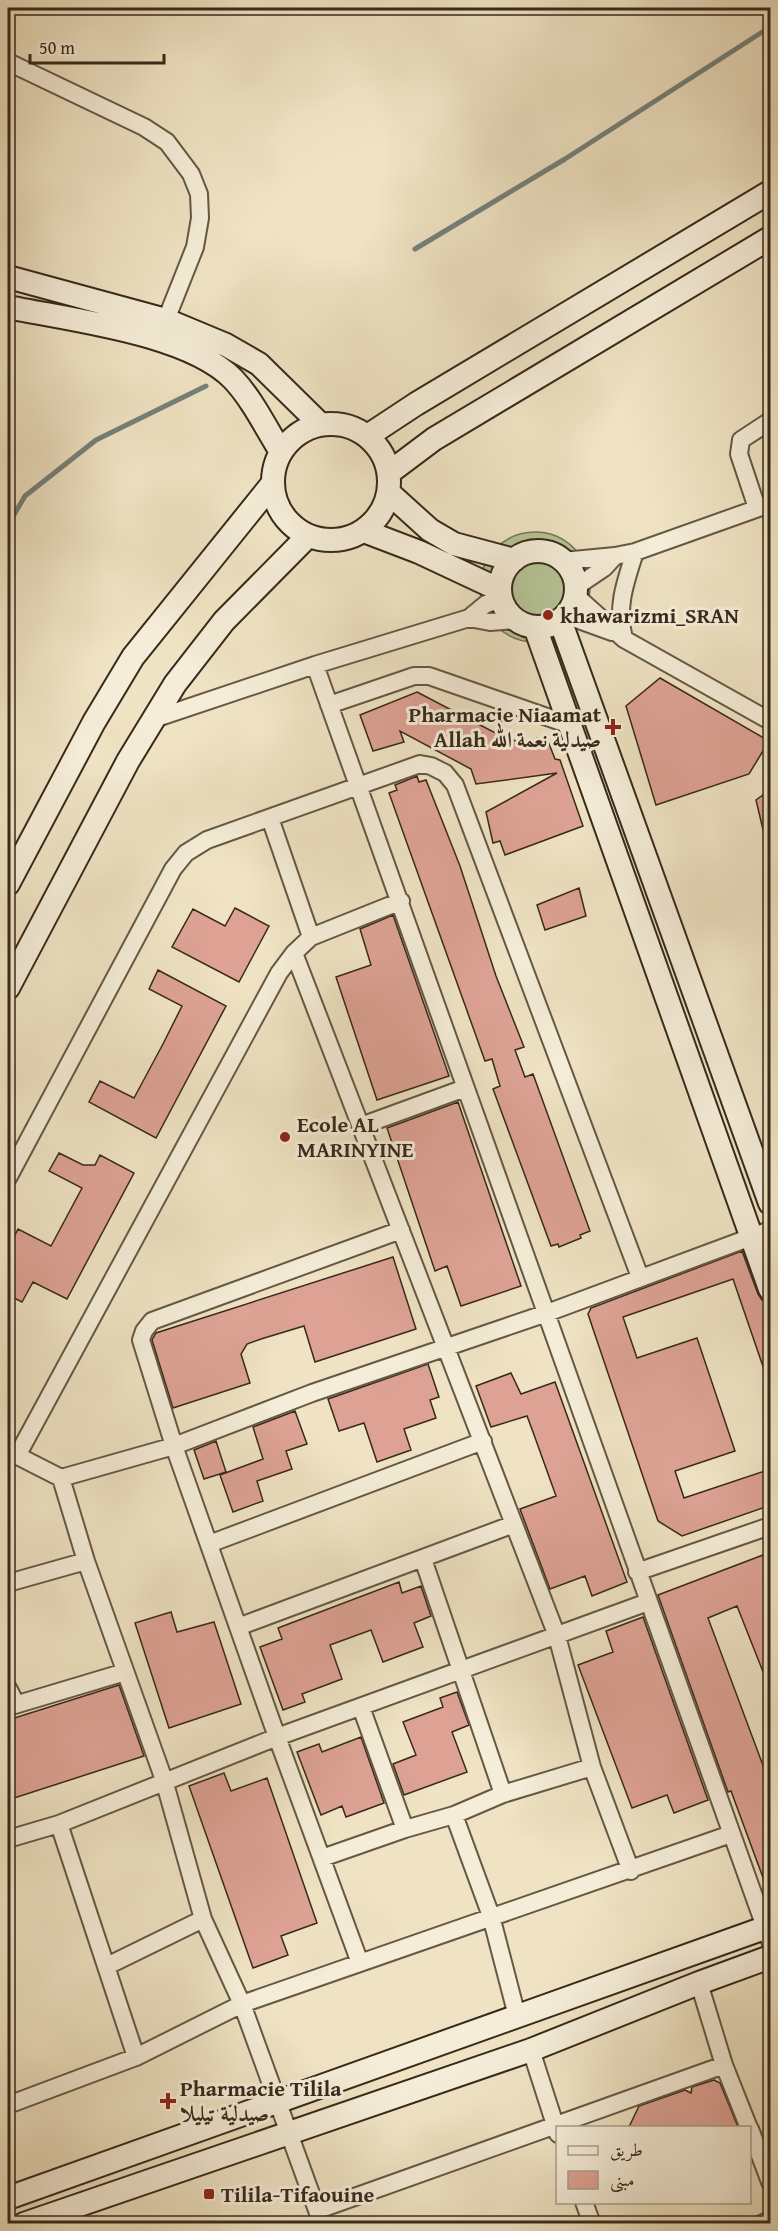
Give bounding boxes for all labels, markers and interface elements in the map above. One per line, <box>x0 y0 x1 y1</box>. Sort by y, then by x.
scale bar <box>30 27 164 65</box>
text: 50 m <box>39 34 75 61</box>
place label: khawarizmi_SRAN <box>560 599 739 631</box>
marker: khawarizmi_SRAN <box>541 608 555 622</box>
place label: Pharmacie Niaamat Allah صيدلية نعمة الله <box>409 698 602 755</box>
marker: Pharmacie Niaamat Allah صيدلية نعمة الله <box>606 720 620 734</box>
place label: Ecole AL MARINYINE <box>297 1108 413 1165</box>
marker: Ecole AL MARINYINE <box>278 1130 292 1144</box>
place label: Pharmacie Tilila صيدلية تيليلا <box>180 2072 342 2129</box>
marker: Pharmacie Tilila صيدلية تيليلا <box>161 2094 175 2108</box>
legend <box>556 2126 751 2204</box>
text: طريق <box>610 2136 643 2163</box>
text: مبنى <box>610 2166 635 2193</box>
place label: Tilila-Tifaouine <box>221 2178 374 2210</box>
marker: Tilila-Tifaouine <box>202 2187 216 2201</box>

